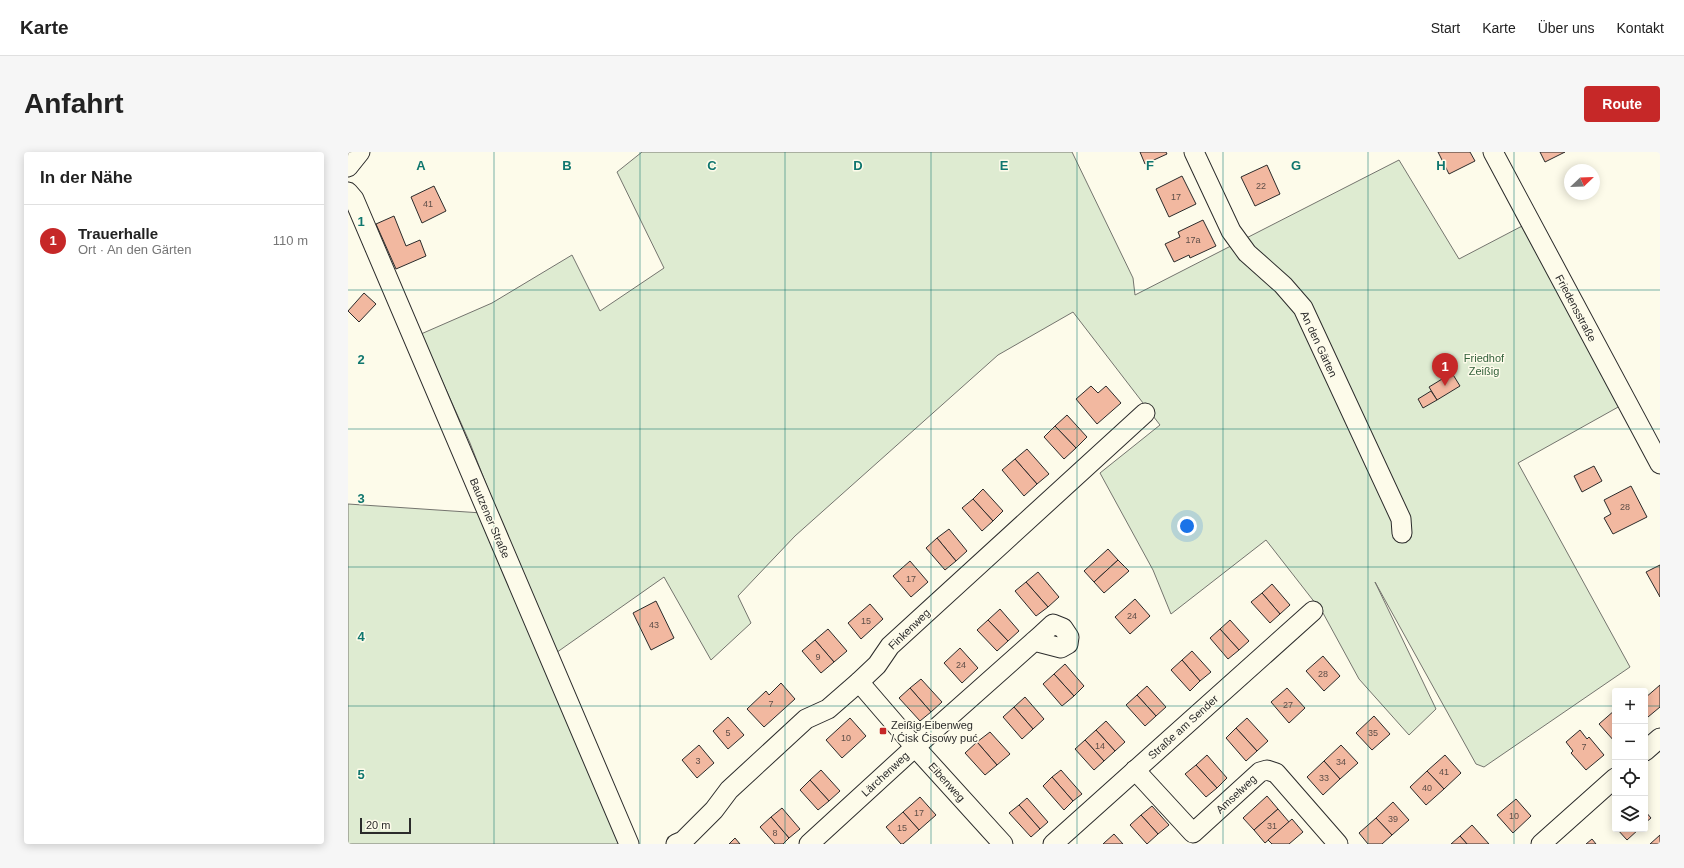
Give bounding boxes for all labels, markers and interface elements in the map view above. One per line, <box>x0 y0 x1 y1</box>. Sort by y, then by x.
text: Karte <box>20 17 69 38</box>
text: Start <box>1431 20 1460 36</box>
text: Karte <box>1482 20 1516 36</box>
text: Über uns <box>1538 20 1595 36</box>
text: Kontakt <box>1617 20 1664 36</box>
button: Route <box>1584 86 1660 122</box>
text: Anfahrt <box>24 88 124 119</box>
text: A <box>416 158 426 173</box>
text: B <box>562 158 572 173</box>
text: C <box>707 158 717 173</box>
text: D <box>853 158 863 173</box>
text: E <box>1000 158 1009 173</box>
text: F <box>1146 158 1154 173</box>
text: G <box>1291 158 1301 173</box>
text: H <box>1436 158 1446 173</box>
north arrow <box>1564 164 1600 200</box>
text: In der Nähe <box>40 168 133 187</box>
house number: 22 <box>1256 181 1266 191</box>
house number: 17 <box>1171 192 1181 202</box>
house number: 41 <box>423 199 433 209</box>
text: 1 <box>357 214 365 229</box>
text: Trauerhalle <box>78 225 158 242</box>
text: 1 <box>49 233 57 248</box>
text: 110 m <box>273 233 308 248</box>
house number: 17a <box>1185 235 1201 245</box>
text: Ort · An den Gärten <box>78 242 191 257</box>
street label: Friedensstraße <box>1553 273 1599 343</box>
street label: An den Gärten <box>1298 309 1340 379</box>
text: 2 <box>357 352 365 367</box>
park label: Friedhof Zeißig <box>1464 352 1505 377</box>
pin: 1 <box>1432 353 1458 386</box>
street label: Bautzener Straße <box>468 476 512 560</box>
text: 3 <box>357 491 365 506</box>
house number: 28 <box>1620 502 1630 512</box>
your location <box>1177 516 1197 536</box>
house number: 17 <box>906 574 916 584</box>
street label: Finkenweg <box>886 606 932 652</box>
house number: 24 <box>1127 611 1137 621</box>
house number: 15 <box>861 616 871 626</box>
house number: 43 <box>649 620 659 630</box>
text: 4 <box>357 629 365 644</box>
house number: 9 <box>815 652 821 662</box>
house number: 24 <box>956 660 966 670</box>
house number: 28 <box>1318 669 1328 679</box>
map controls <box>1612 688 1648 832</box>
button: + <box>1612 688 1648 724</box>
street label: Straße am Sender <box>1146 692 1221 762</box>
house number: 7 <box>768 699 774 709</box>
house number: 27 <box>1283 700 1293 710</box>
place label: Zeißig Eibenweg / Ćisk Ćisowy puć <box>891 719 978 744</box>
button: − <box>1612 724 1648 760</box>
marker: Zeißig Eibenweg / Ćisk Ćisowy puć <box>878 726 888 736</box>
house number: 5 <box>725 728 731 738</box>
house number: 35 <box>1368 728 1378 738</box>
house number: 10 <box>841 733 851 743</box>
house number: 14 <box>1095 741 1105 751</box>
house number: 7 <box>1581 742 1587 752</box>
street label: Lärchenweg <box>859 749 911 799</box>
house number: 3 <box>695 756 701 766</box>
house number: 34 <box>1336 757 1346 767</box>
street label: Eibenweg <box>926 760 968 804</box>
button: locate <box>1612 760 1648 796</box>
text: 5 <box>357 767 365 782</box>
house number: 41 <box>1439 767 1449 777</box>
street label: Amselweg <box>1213 772 1259 816</box>
house number: 33 <box>1319 773 1329 783</box>
house number: 40 <box>1422 783 1432 793</box>
button: layers <box>1612 796 1648 832</box>
house number: 17 <box>914 808 924 818</box>
house number: 10 <box>1509 811 1519 821</box>
house number: 39 <box>1388 814 1398 824</box>
scale bar <box>360 816 411 835</box>
text: 20 m <box>366 819 390 831</box>
house number: 31 <box>1267 821 1277 831</box>
house number: 15 <box>897 823 907 833</box>
house number: 8 <box>772 828 778 838</box>

